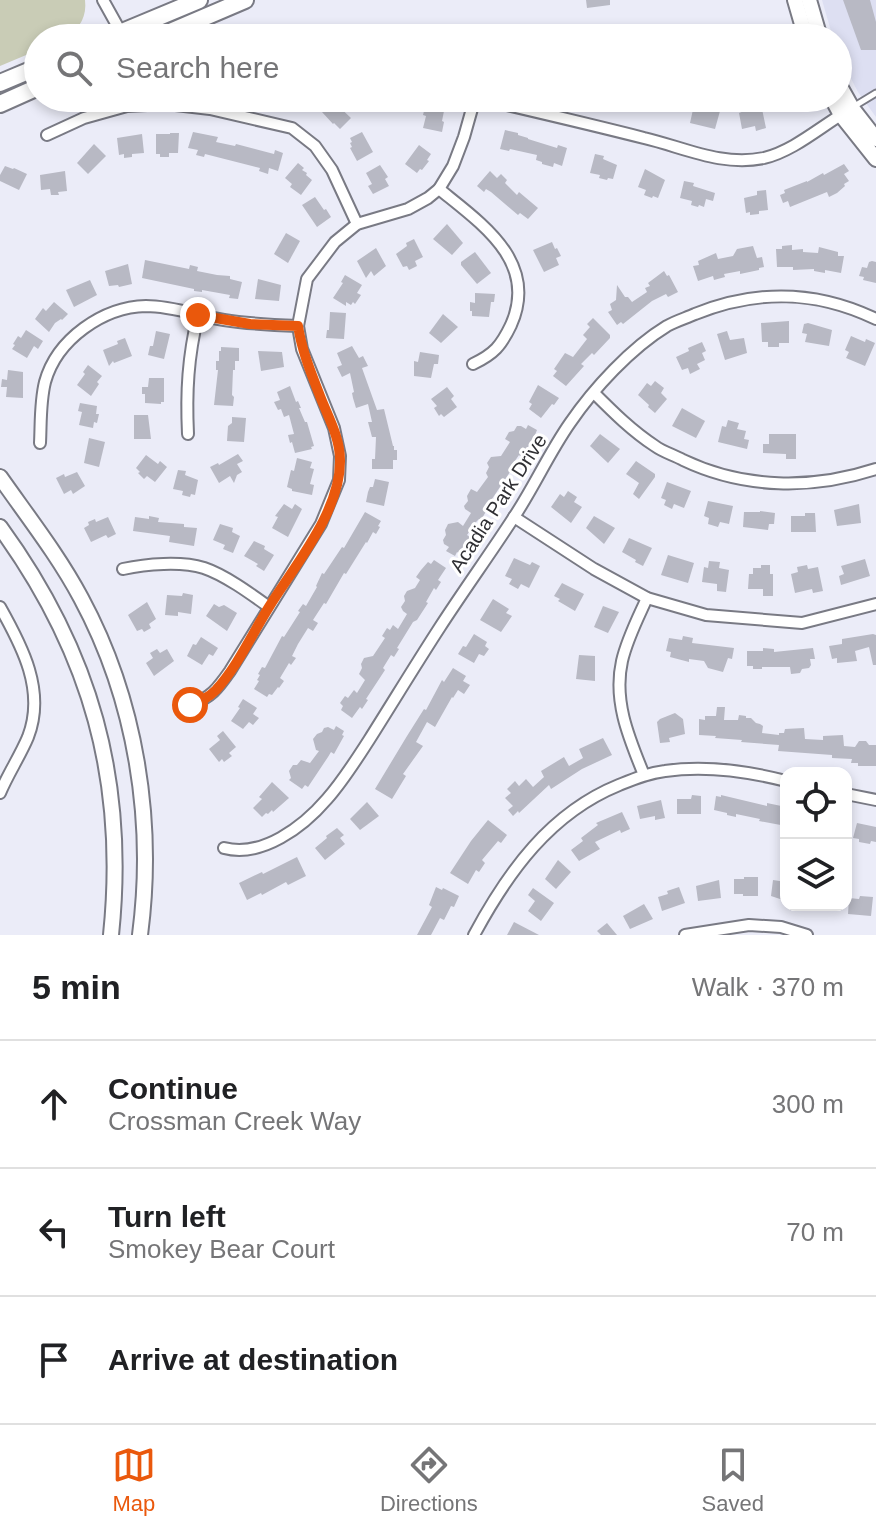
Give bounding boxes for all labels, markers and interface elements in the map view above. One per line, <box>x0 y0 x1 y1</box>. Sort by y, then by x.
search box <box>24 24 852 112</box>
icon: search <box>52 46 96 90</box>
text: Search here <box>116 51 279 84</box>
route end <box>180 297 216 333</box>
street label: Acadia Park Drive <box>445 430 551 576</box>
route start <box>172 687 208 723</box>
map controls <box>780 767 852 911</box>
button: locate <box>780 767 852 839</box>
button: layers <box>780 839 852 911</box>
text: 5 min <box>32 968 121 1006</box>
text: Walk · 370 m <box>692 972 844 1002</box>
text: Continue <box>108 1072 238 1105</box>
icon: ahead <box>32 1082 76 1126</box>
text: 300 m <box>772 1089 844 1119</box>
text: Crossman Creek Way <box>108 1106 361 1136</box>
text: Turn left <box>108 1200 226 1233</box>
icon: left <box>32 1210 76 1254</box>
text: 70 m <box>786 1217 844 1247</box>
text: Smokey Bear Court <box>108 1234 335 1264</box>
icon: arrive <box>32 1338 76 1382</box>
text: Arrive at destination <box>108 1343 398 1376</box>
tab: Map <box>112 1443 156 1517</box>
tab: Directions <box>380 1443 478 1517</box>
tab: Saved <box>702 1443 764 1517</box>

